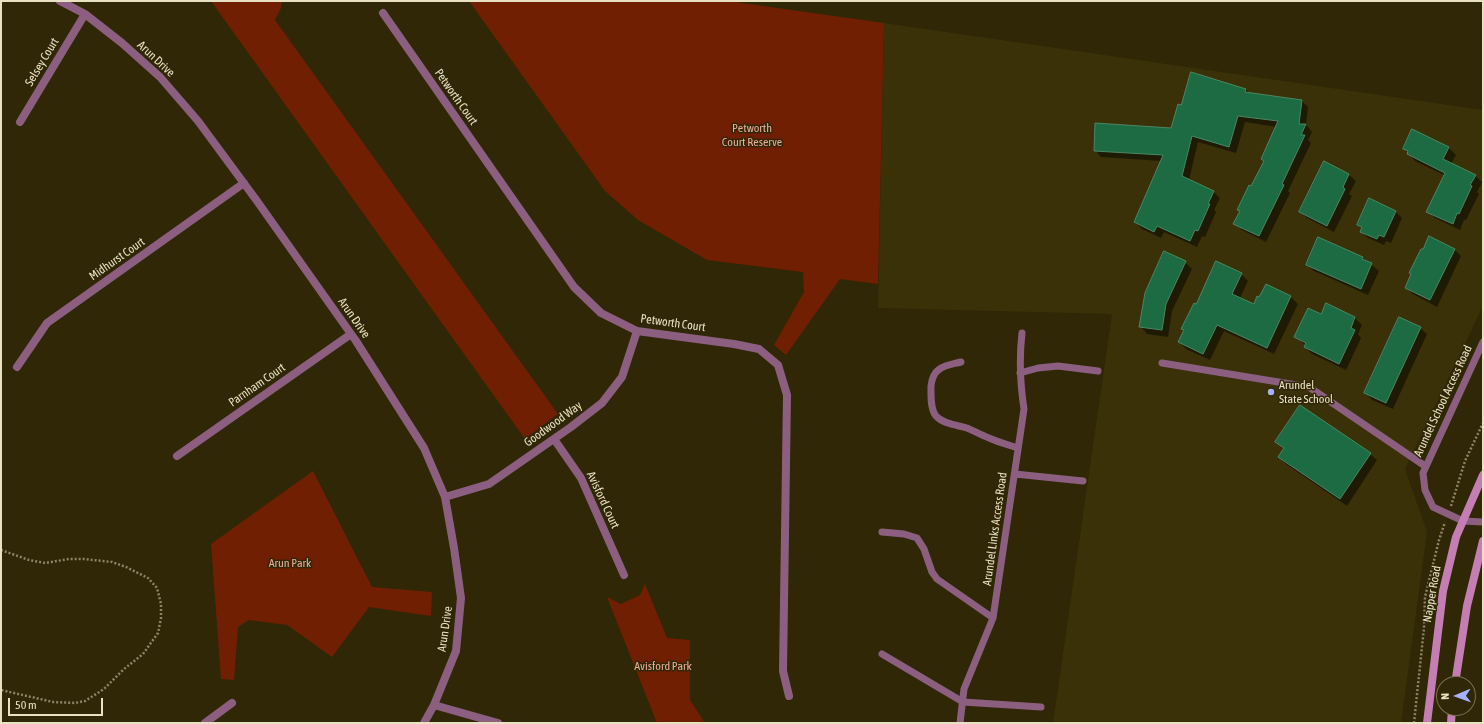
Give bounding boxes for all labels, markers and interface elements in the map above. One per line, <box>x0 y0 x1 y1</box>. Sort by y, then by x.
street label: Selsey Court <box>22 35 62 89</box>
street label: Arun Drive <box>134 38 178 80</box>
street label: Petworth Court <box>431 66 481 128</box>
park label: Petworth Court Reserve <box>722 121 782 149</box>
street label: Midhurst Court <box>86 235 148 283</box>
street label: Arun Drive <box>335 295 373 341</box>
street label: Petworth Court <box>640 311 706 335</box>
street label: Arundel School Access Road <box>1411 343 1475 459</box>
street label: Parnham Court <box>226 360 288 410</box>
place label: Arundel State School <box>1279 378 1333 406</box>
marker: Arundel State School <box>1266 387 1276 397</box>
street label: Goodwood Way <box>521 398 585 450</box>
street label: Avisford Court <box>584 469 622 531</box>
street label: Arundel Links Access Road <box>980 471 1010 587</box>
park label: Arun Park <box>269 556 311 570</box>
street label: Napper Road <box>1420 564 1444 624</box>
street label: Arun Drive <box>435 605 455 653</box>
park label: Avisford Park <box>634 659 692 673</box>
north arrow <box>1436 676 1476 716</box>
scale bar <box>10 690 105 716</box>
text: N <box>1439 693 1451 700</box>
text: 50 m <box>15 698 37 712</box>

